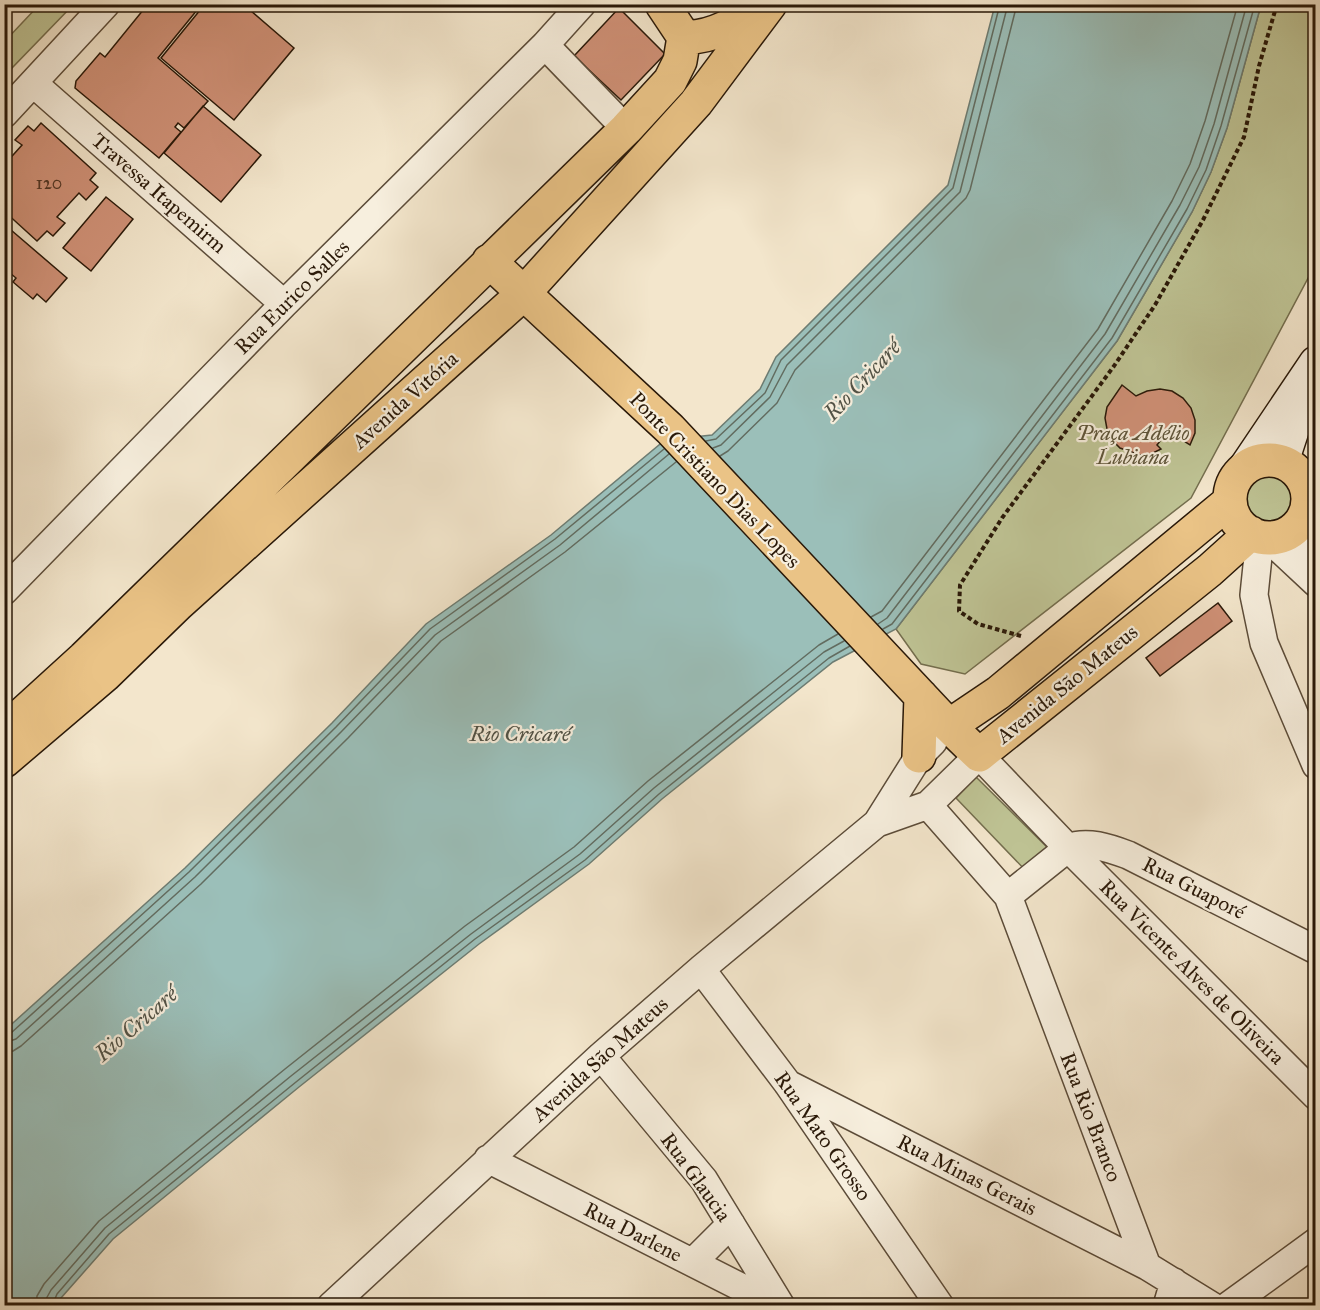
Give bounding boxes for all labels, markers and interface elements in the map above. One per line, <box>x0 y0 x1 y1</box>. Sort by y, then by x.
street label: Travessa Itapemirm <box>86 127 232 259</box>
house number: 120 <box>36 172 62 194</box>
street label: Rua Eurico Salles <box>229 234 355 360</box>
water label: Rio Cricaré <box>817 331 909 427</box>
street label: Avenida Vitória <box>346 346 463 455</box>
street label: Ponte Cristiano Dias Lopes <box>624 386 806 574</box>
park label: Praça Adélio Lubiana <box>1077 420 1189 470</box>
street label: Avenida São Mateus <box>990 619 1143 750</box>
water label: Rio Cricaré <box>469 720 574 747</box>
street label: Rua Guaporé <box>1138 851 1250 925</box>
street label: Rua Vicente Alves de Oliveira <box>1094 874 1290 1070</box>
water label: Rio Cricaré <box>88 978 186 1068</box>
street label: Avenida São Mateus <box>526 991 674 1128</box>
street label: Rua Rio Branco <box>1054 1049 1128 1186</box>
street label: Rua Mato Grosso <box>769 1066 877 1206</box>
street label: Rua Glaucia <box>655 1127 737 1227</box>
street label: Rua Minas Gerais <box>893 1129 1041 1221</box>
street label: Rua Darlene <box>579 1196 687 1268</box>

